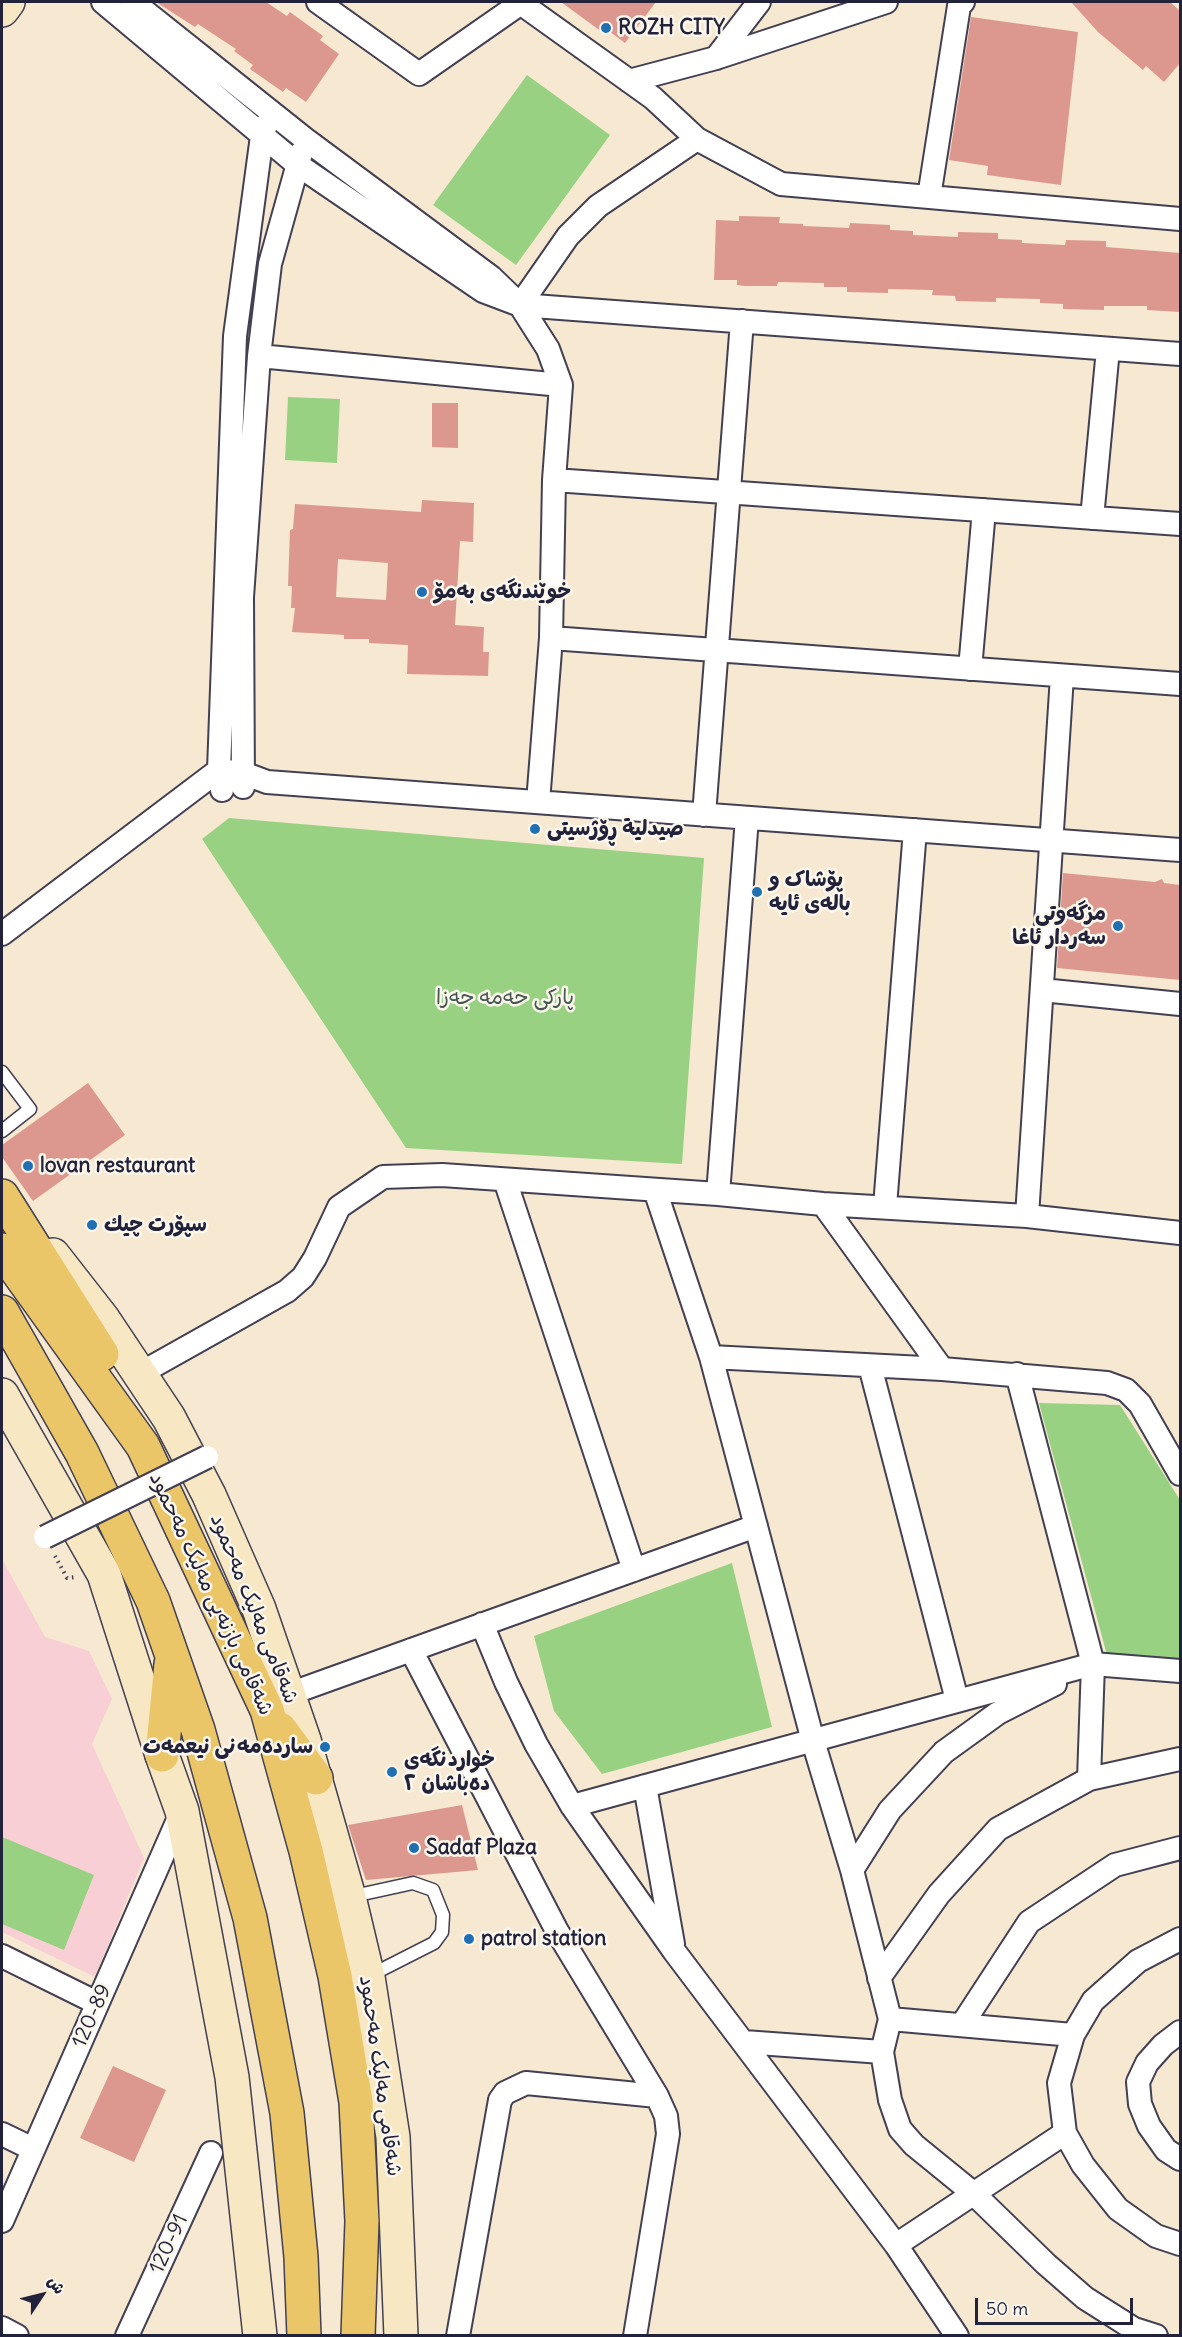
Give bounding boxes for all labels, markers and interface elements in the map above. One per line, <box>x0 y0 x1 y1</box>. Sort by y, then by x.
place label: ROZH CITY <box>618 15 725 41</box>
marker: ROZH CITY <box>599 21 613 35</box>
place label: خوێندنگەی بەمۆ <box>434 579 571 605</box>
marker: خوێندنگەی بەمۆ <box>415 585 429 599</box>
place label: صيدلية ڕۆژسیتی <box>547 816 684 842</box>
marker: صيدلية ڕۆژسیتی <box>528 822 542 836</box>
place label: پۆشاک و بالەی ئایە <box>769 867 851 917</box>
marker: پۆشاک و بالەی ئایە <box>750 885 764 899</box>
place label: مزگەوتی سەردار ئاغا <box>1012 901 1106 951</box>
marker: مزگەوتی سەردار ئاغا <box>1111 919 1125 933</box>
park label: پارکی حەمە جەزا <box>436 985 574 1011</box>
place label: lovan restaurant <box>40 1153 195 1179</box>
marker: lovan restaurant <box>21 1159 35 1173</box>
place label: سپۆرت چيك <box>104 1212 207 1238</box>
marker: سپۆرت چيك <box>85 1218 99 1232</box>
street label: شەقامی بازنەیی مەلیک مەحمود <box>143 1468 279 1720</box>
street label: شەقامی مەلیک مەحمود <box>204 1510 304 1708</box>
place label: ساردەمەنی نیعمەت <box>143 1734 313 1760</box>
marker: ساردەمەنی نیعمەت <box>318 1740 332 1754</box>
place label: خواردنگەی دەباشان ٢ <box>404 1747 495 1797</box>
marker: خواردنگەی دەباشان ٢ <box>385 1765 399 1779</box>
place label: Sadaf Plaza <box>426 1835 537 1861</box>
marker: Sadaf Plaza <box>407 1841 421 1855</box>
place label: patrol station <box>481 1926 606 1952</box>
marker: patrol station <box>462 1932 476 1946</box>
street label: شەقامی مەلیک مەحمود <box>353 1974 407 2178</box>
street label: 120-89 <box>67 1980 117 2052</box>
street label: 120-91 <box>144 2210 194 2278</box>
north arrow <box>12 2265 72 2325</box>
text: ش <box>43 2272 70 2298</box>
scale bar <box>978 2286 1136 2324</box>
text: 50 m <box>986 2297 1028 2320</box>

